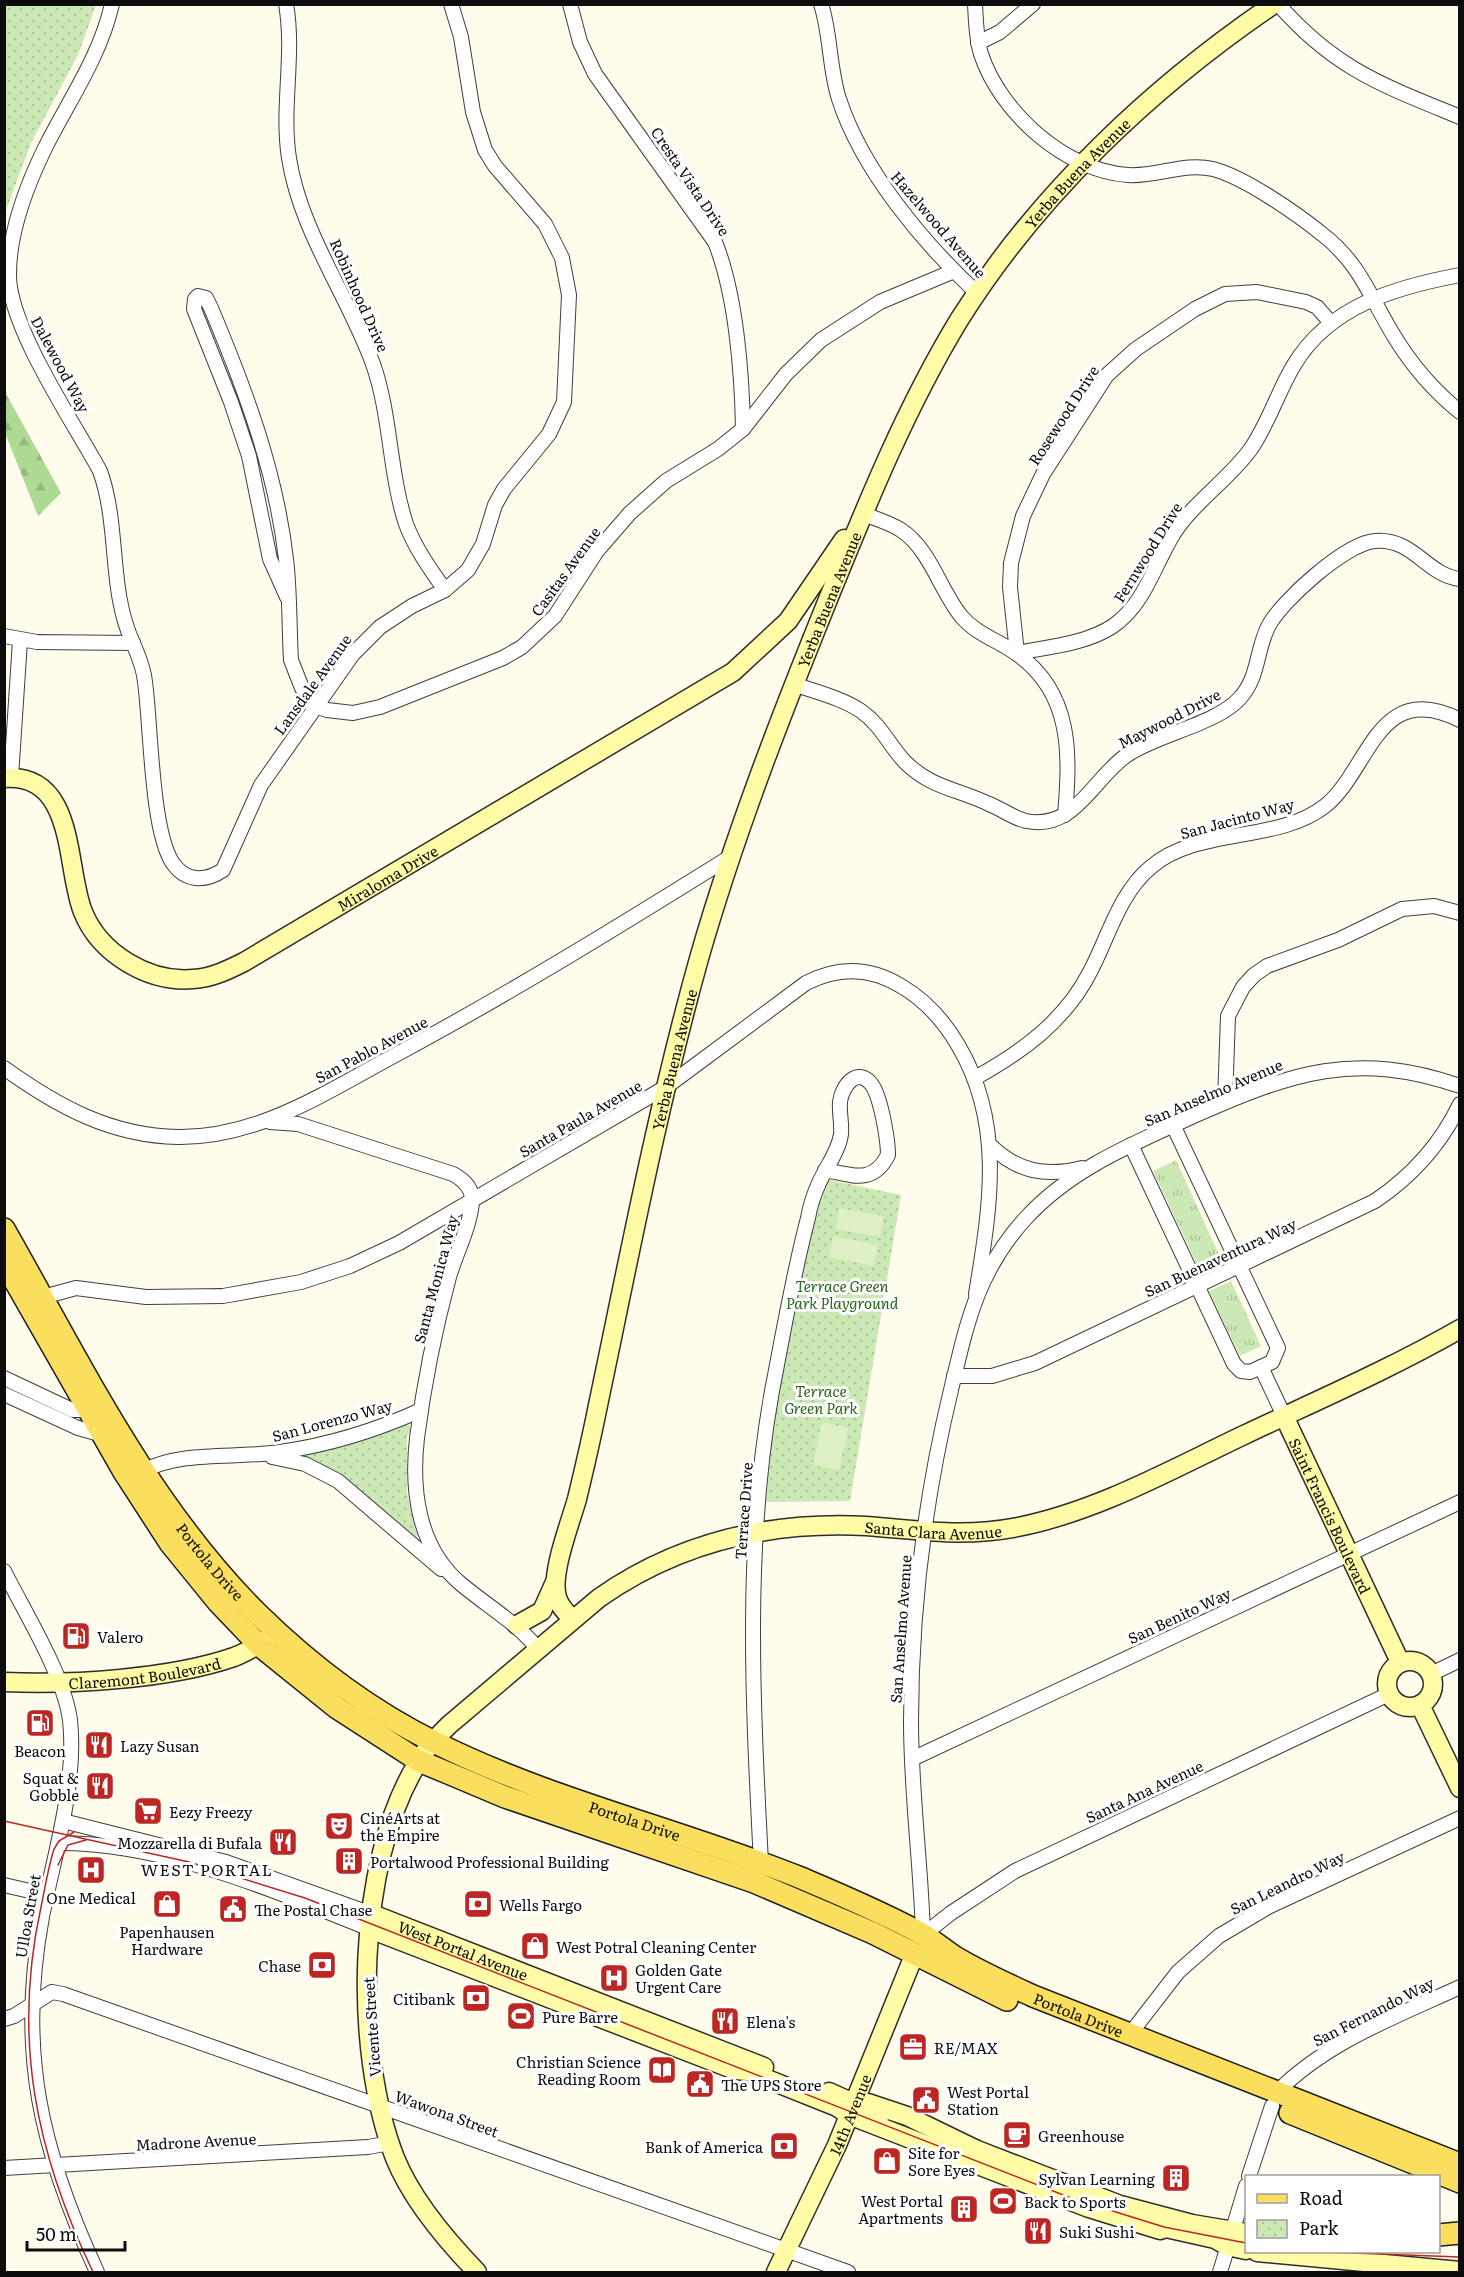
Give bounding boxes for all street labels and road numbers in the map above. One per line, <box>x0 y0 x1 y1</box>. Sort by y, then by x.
street label: Yerba Buena Avenue <box>1019 112 1135 233</box>
street label: Cresta Vista Drive <box>646 122 736 240</box>
street label: Hazelwood Avenue <box>886 165 992 283</box>
street label: Robinhood Drive <box>325 235 395 356</box>
street label: Dalewood Way <box>26 312 96 417</box>
street label: Rosewood Drive <box>1022 360 1104 470</box>
street label: Fernwood Drive <box>1107 497 1187 607</box>
street label: Casitas Avenue <box>525 521 606 621</box>
street label: Yerba Buena Avenue <box>790 528 866 671</box>
street label: Lansdale Avenue <box>268 629 357 739</box>
street label: Maywood Drive <box>1114 682 1225 754</box>
street label: San Jacinto Way <box>1177 792 1297 844</box>
street label: Miraloma Drive <box>332 838 442 916</box>
street label: Yerba Buena Avenue <box>645 986 702 1132</box>
street label: San Pablo Avenue <box>311 1010 432 1088</box>
street label: San Anselmo Avenue <box>1140 1052 1286 1132</box>
street label: Santa Paula Avenue <box>514 1073 646 1163</box>
street label: San Buenaventura Way <box>1140 1211 1300 1302</box>
street label: Santa Monica Way <box>407 1212 463 1346</box>
street label: San Lorenzo Way <box>269 1393 395 1447</box>
street label: Saint Francis Boulevard <box>1284 1434 1378 1597</box>
street label: Terrace Drive <box>728 1461 758 1560</box>
street label: Santa Clara Avenue <box>864 1514 1003 1544</box>
street label: Portola Drive <box>172 1517 250 1605</box>
street label: San Anselmo Avenue <box>883 1554 917 1704</box>
street label: San Benito Way <box>1124 1581 1235 1649</box>
street label: Claremont Boulevard <box>68 1650 223 1694</box>
street label: Santa Ana Avenue <box>1081 1754 1207 1828</box>
street label: Portola Drive <box>586 1794 684 1846</box>
street label: San Leandro Way <box>1226 1844 1348 1920</box>
street label: Ulloa Street <box>8 1872 46 1960</box>
street label: West Portal Avenue <box>395 1914 532 1985</box>
street label: San Fernando Way <box>1308 1970 1438 2052</box>
street label: Vicente Street <box>356 1976 386 2078</box>
street label: Portola Drive <box>1030 1986 1127 2042</box>
street label: 14th Avenue <box>822 2070 876 2159</box>
street label: Wawona Street <box>392 2084 502 2142</box>
street label: Madrone Avenue <box>135 2126 257 2156</box>

